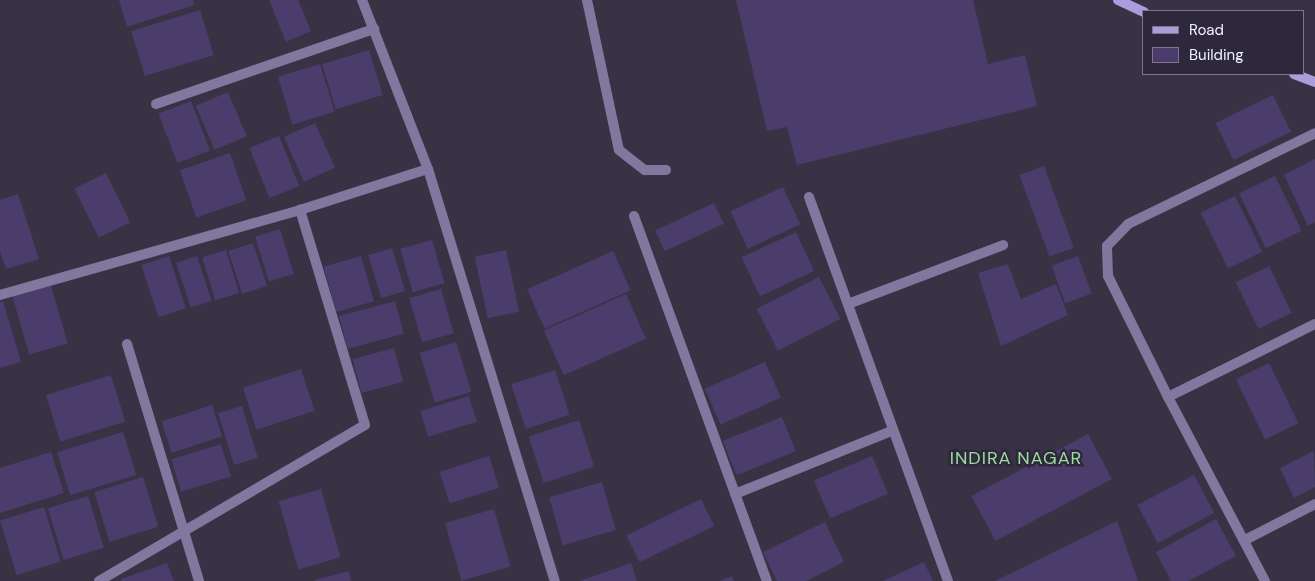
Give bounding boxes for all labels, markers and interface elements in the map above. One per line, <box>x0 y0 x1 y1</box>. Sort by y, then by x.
legend <box>1142 10 1305 75</box>
text: Road <box>1189 20 1224 40</box>
text: Building <box>1189 45 1244 65</box>
district label: INDIRA NAGAR <box>948 447 1084 469</box>

